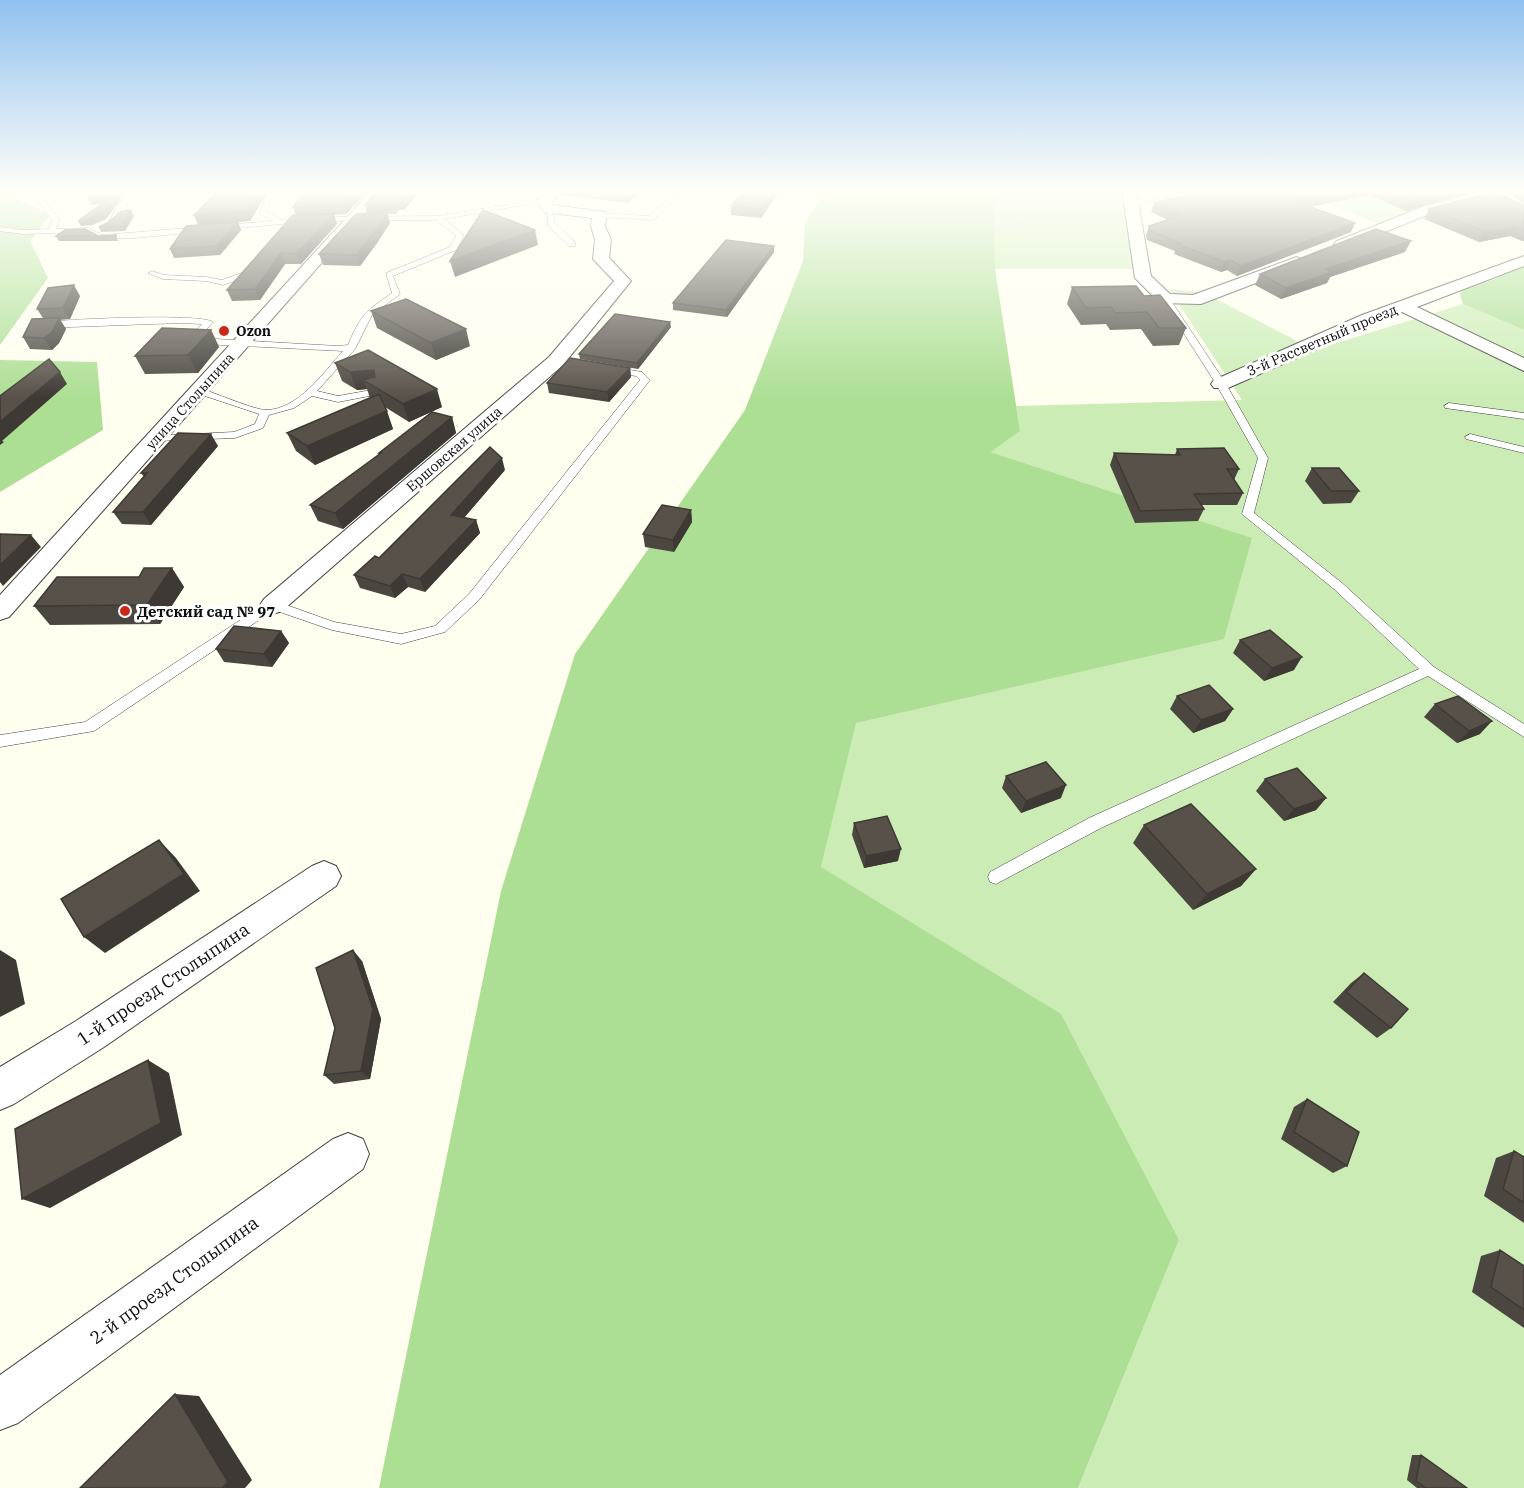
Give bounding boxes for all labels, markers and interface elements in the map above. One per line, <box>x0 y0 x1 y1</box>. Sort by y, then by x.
street label: 3-й Рассветный проезд <box>1244 300 1400 380</box>
place label: Ozon <box>236 322 271 340</box>
marker: Ozon <box>217 324 231 338</box>
street label: улица Столыпина <box>142 349 238 453</box>
street label: Ершовская улица <box>402 402 506 496</box>
place label: Детский сад № 97 <box>137 602 275 621</box>
marker: Детский сад № 97 <box>118 604 132 618</box>
street label: 1-й проезд Столыпина <box>72 918 254 1050</box>
street label: 2-й проезд Столыпина <box>85 1211 263 1349</box>

